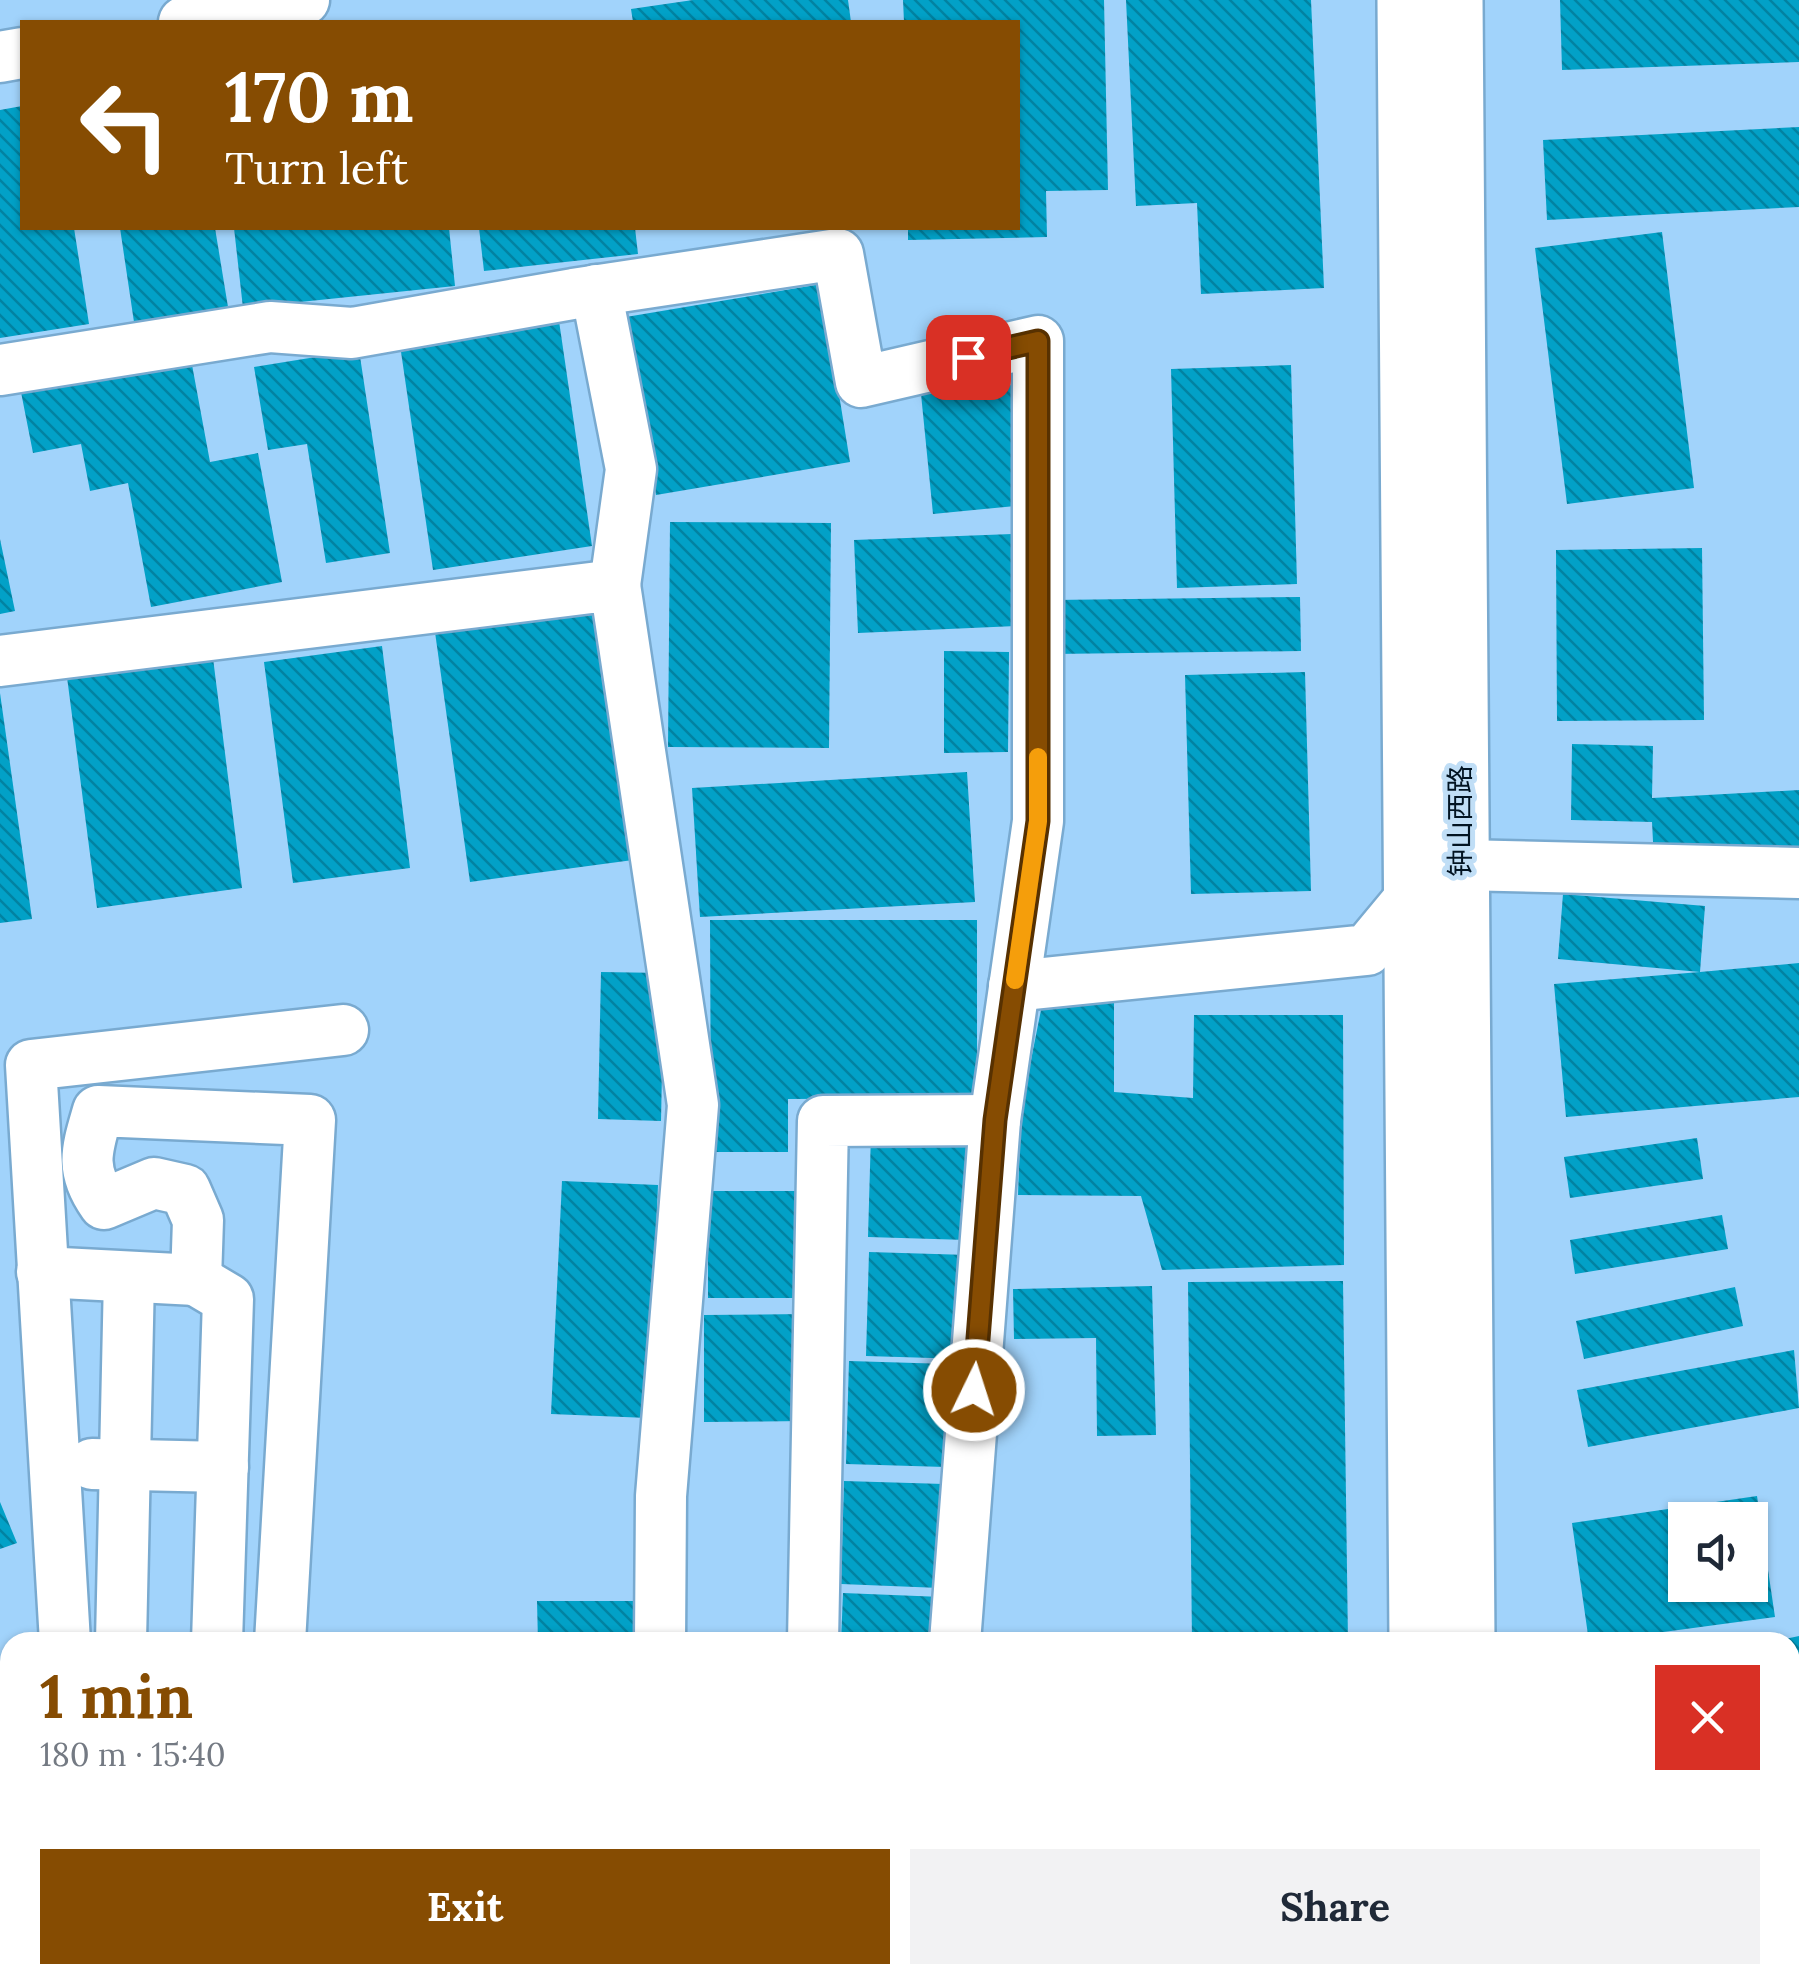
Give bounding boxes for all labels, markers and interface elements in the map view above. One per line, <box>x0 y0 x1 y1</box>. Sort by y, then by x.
text: 170 m <box>225 52 414 141</box>
icon: left <box>60 60 190 190</box>
text: Turn left <box>225 139 408 196</box>
pin <box>926 315 1011 400</box>
icon: arrive <box>941 330 996 385</box>
street label: 钟山西路 <box>1442 765 1478 877</box>
position arrow <box>922 1338 1026 1442</box>
map controls <box>1668 1502 1768 1602</box>
button: sound <box>1668 1502 1768 1602</box>
text: 1 min <box>40 1658 193 1734</box>
button: close <box>1655 1665 1760 1770</box>
text: 180 m · 15:40 <box>40 1734 226 1775</box>
button: Exit <box>40 1849 890 1964</box>
button: Share <box>910 1849 1760 1964</box>

